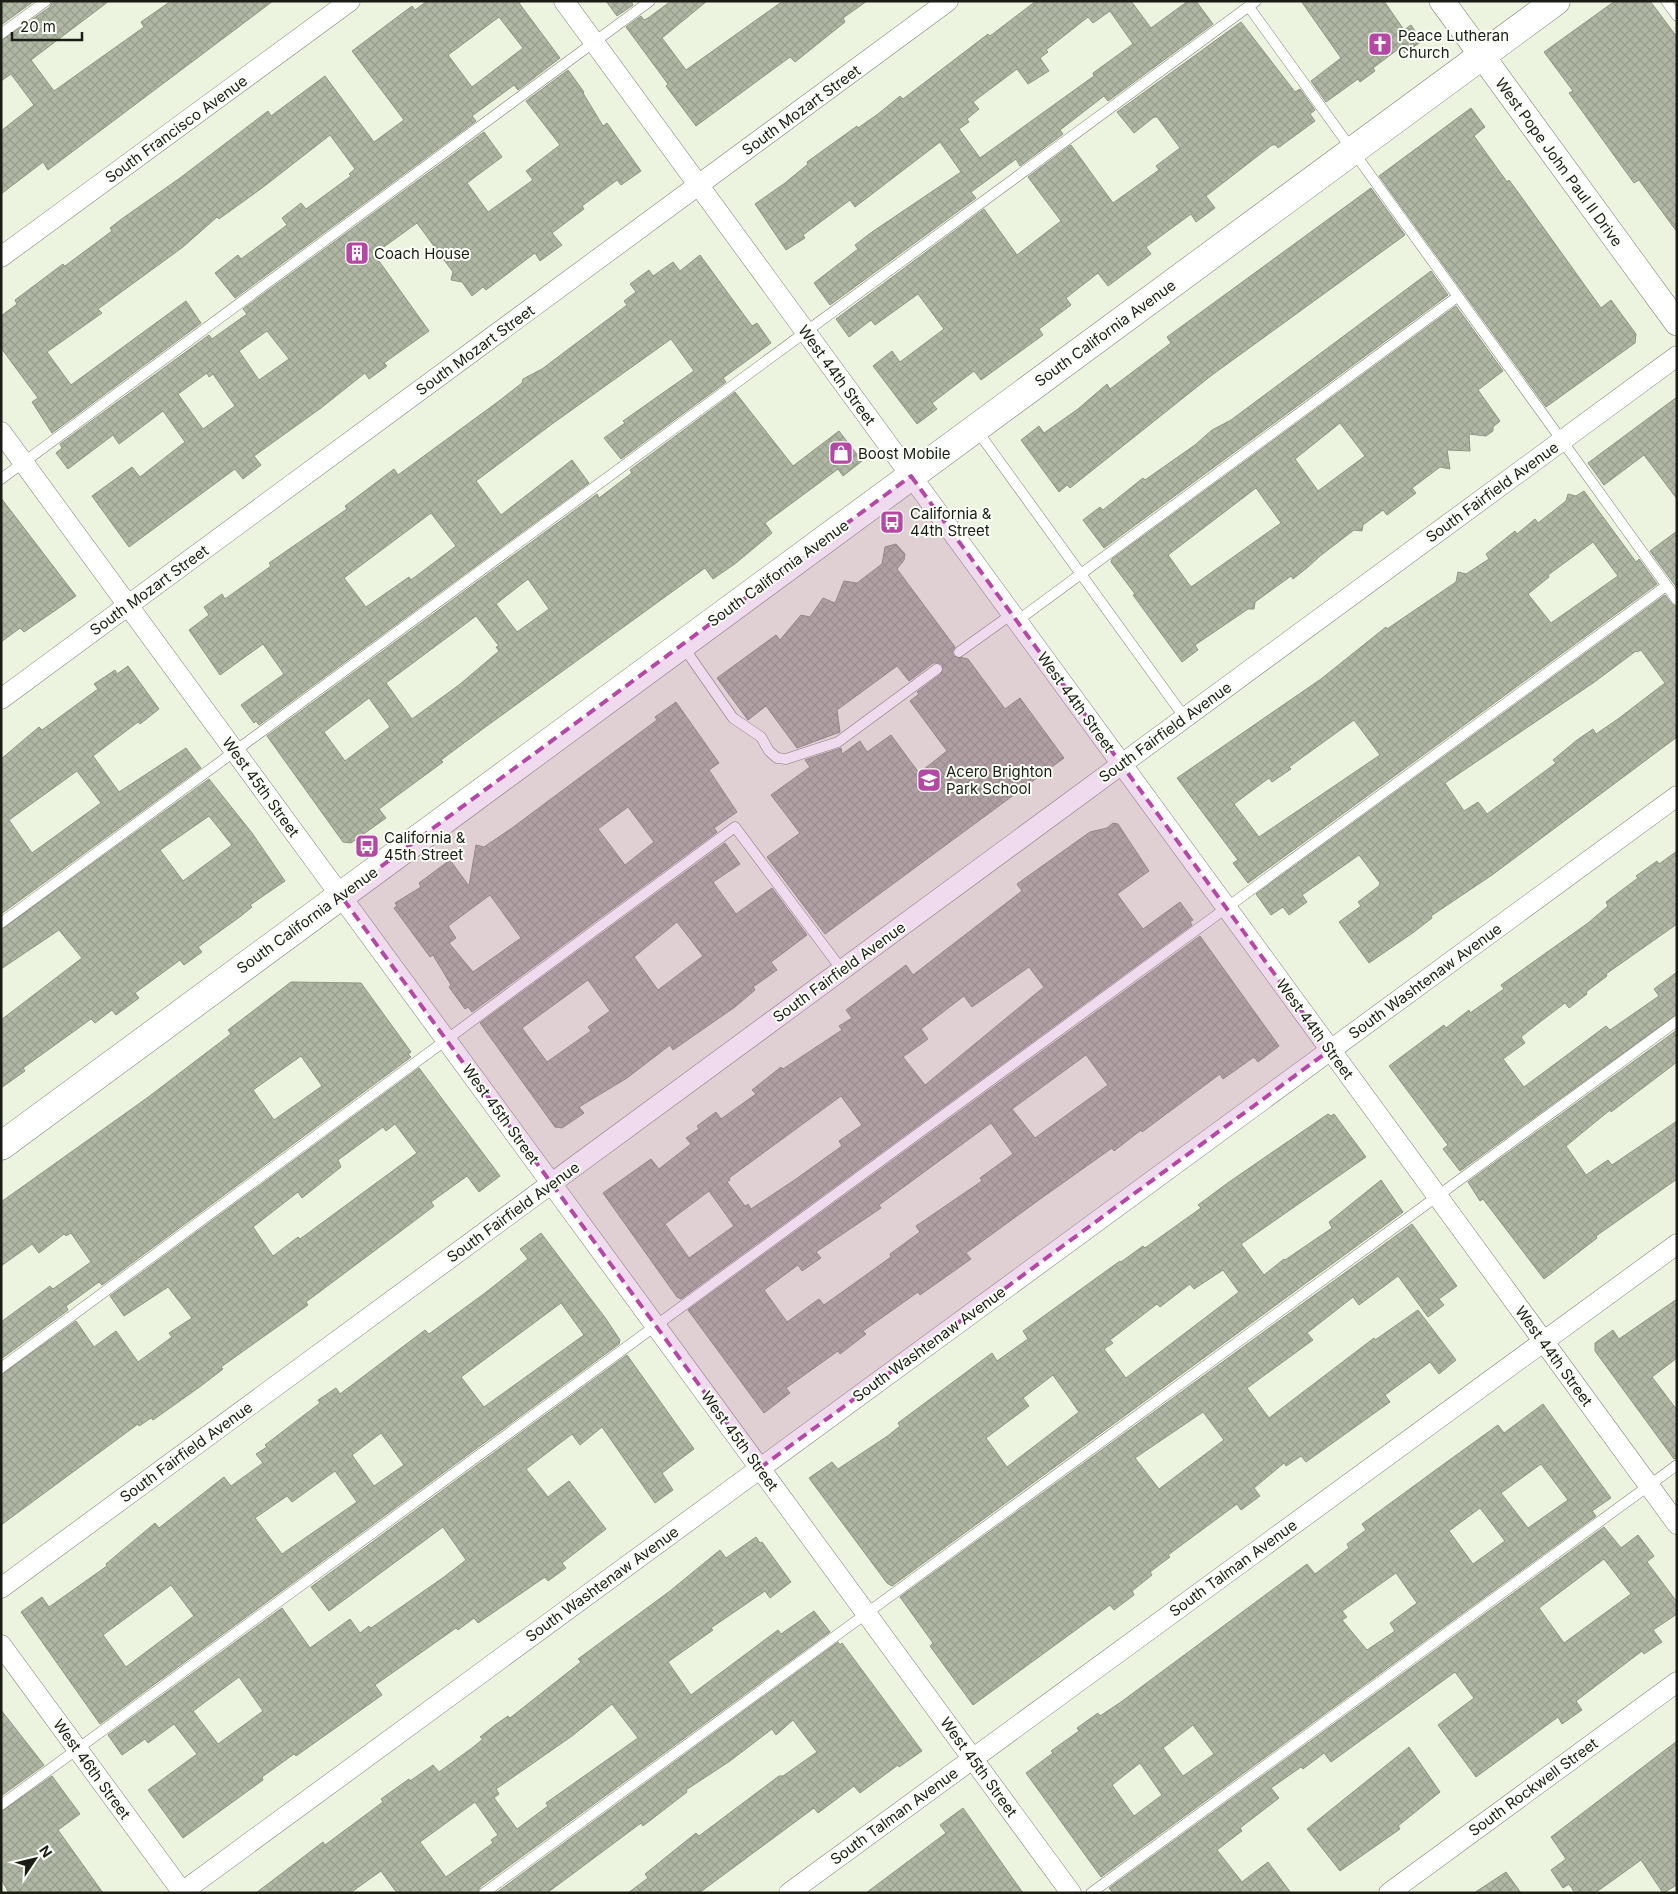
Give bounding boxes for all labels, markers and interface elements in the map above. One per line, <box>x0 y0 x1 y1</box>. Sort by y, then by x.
scale bar <box>12 10 82 42</box>
text: 20 m <box>20 17 56 36</box>
place label: Peace Lutheran Church <box>1398 26 1509 62</box>
church icon: Peace Lutheran Church <box>1367 31 1393 57</box>
street label: South Mozart Street <box>738 61 864 159</box>
street label: South Francisco Avenue <box>101 71 251 187</box>
street label: West Pope John Paul II Drive <box>1491 74 1627 250</box>
building icon: Coach House <box>344 240 370 266</box>
place label: Coach House <box>374 244 470 263</box>
street label: South California Avenue <box>1031 275 1179 391</box>
street label: South Mozart Street <box>412 301 538 399</box>
street label: West 44th Street <box>794 321 880 429</box>
street label: South Fairfield Avenue <box>1422 437 1562 547</box>
shop icon: Boost Mobile <box>828 440 854 466</box>
place label: Boost Mobile <box>858 444 951 463</box>
place label: California & 44th Street <box>910 504 992 540</box>
bus stop icon: California & 44th Street <box>879 509 905 535</box>
street label: South California Avenue <box>704 515 852 631</box>
street label: South Mozart Street <box>86 541 212 639</box>
street label: West 44th Street <box>1033 648 1119 756</box>
street label: South Fairfield Avenue <box>1095 677 1235 787</box>
street label: West 45th Street <box>218 733 304 841</box>
place label: Acero Brighton Park School <box>946 762 1052 798</box>
school or university icon: Acero Brighton Park School <box>916 767 942 793</box>
place label: California & 45th Street <box>384 828 466 864</box>
bus stop icon: California & 45th Street <box>354 833 380 859</box>
street label: South California Avenue <box>233 862 381 978</box>
street label: South Fairfield Avenue <box>769 917 909 1027</box>
street label: South Washtenaw Avenue <box>1345 919 1505 1043</box>
street label: West 44th Street <box>1272 975 1358 1083</box>
street label: West 45th Street <box>458 1060 544 1168</box>
street label: South Fairfield Avenue <box>443 1157 583 1267</box>
street label: South Washtenaw Avenue <box>849 1282 1009 1406</box>
street label: West 44th Street <box>1511 1302 1597 1410</box>
street label: West 45th Street <box>697 1387 783 1495</box>
street label: South Fairfield Avenue <box>116 1397 256 1507</box>
street label: South Talman Avenue <box>1165 1515 1301 1621</box>
street label: South Washtenaw Avenue <box>522 1522 682 1646</box>
street label: West 45th Street <box>936 1713 1022 1821</box>
street label: West 46th Street <box>49 1715 135 1823</box>
street label: South Rockwell Street <box>1465 1734 1601 1840</box>
street label: South Talman Avenue <box>826 1763 962 1869</box>
north arrow <box>10 1834 60 1884</box>
text: N <box>36 1842 56 1861</box>

